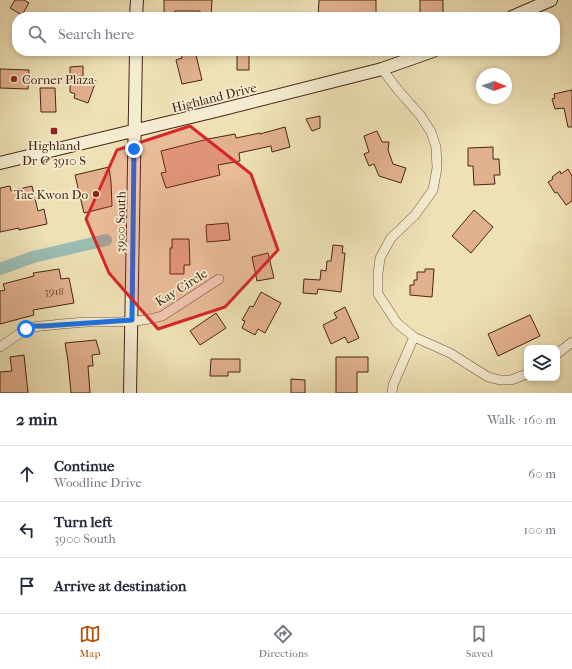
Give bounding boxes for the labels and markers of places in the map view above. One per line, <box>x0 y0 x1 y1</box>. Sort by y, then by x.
place label: Corner Plaza <box>22 72 95 87</box>
marker: Corner Plaza <box>9 74 19 84</box>
marker: Highland Dr @ 3910 S <box>49 126 59 136</box>
place label: Highland Dr @ 3910 S <box>22 138 86 168</box>
place label: Tae Kwon Do <box>14 187 88 202</box>
marker: Tae Kwon Do <box>91 189 101 199</box>

